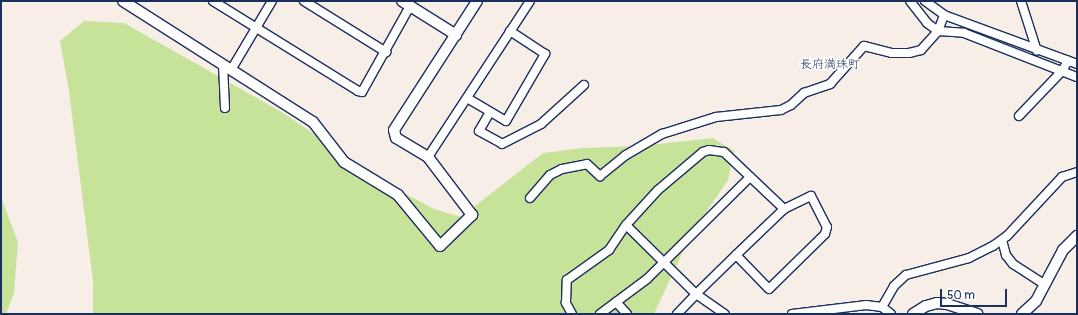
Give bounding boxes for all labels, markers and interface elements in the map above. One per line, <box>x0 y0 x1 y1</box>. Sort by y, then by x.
district label: 長府満珠町 <box>800 58 860 72</box>
scale bar <box>942 281 1009 307</box>
text: 50 m <box>947 288 975 303</box>

